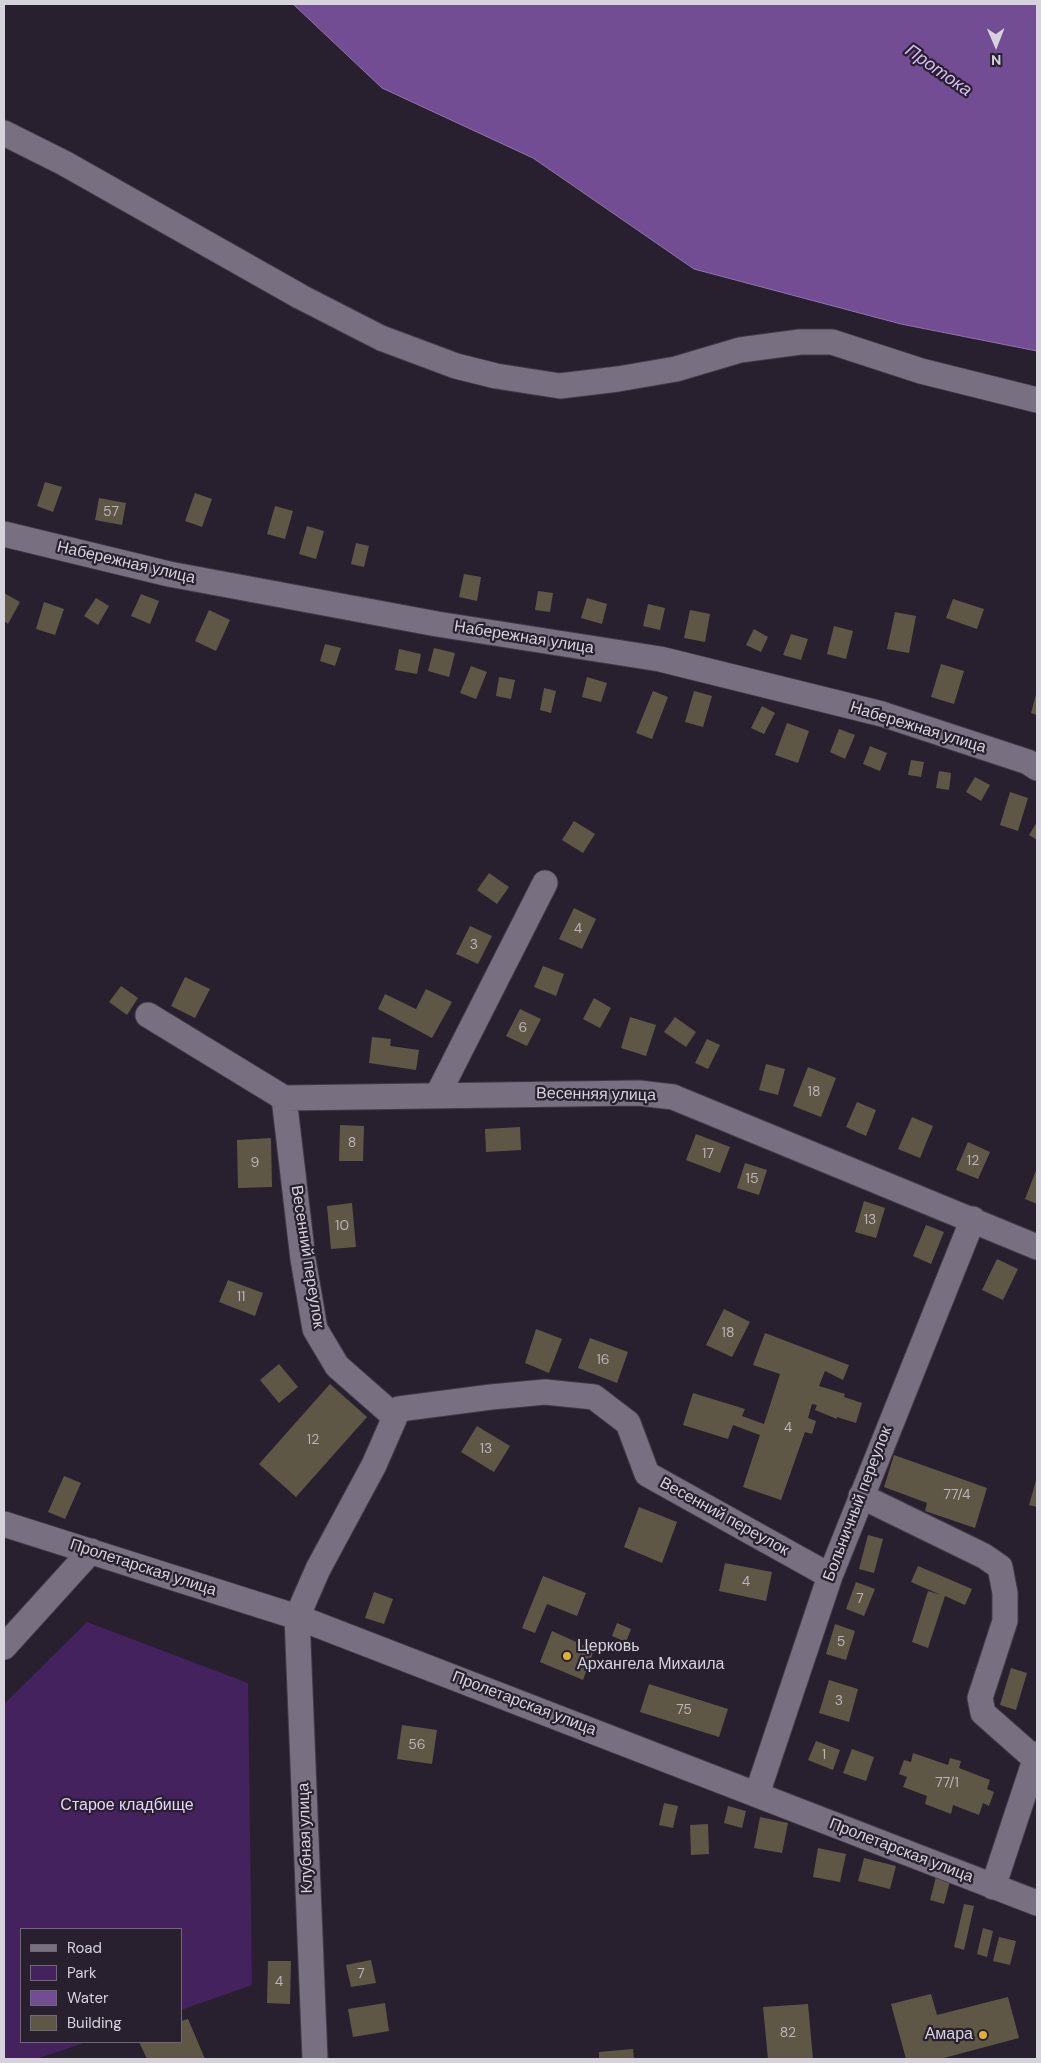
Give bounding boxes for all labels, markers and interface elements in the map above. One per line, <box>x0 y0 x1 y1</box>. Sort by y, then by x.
north arrow <box>971 20 1021 70</box>
water label: Протока <box>901 40 975 102</box>
text: N <box>991 51 1002 69</box>
house number: 57 <box>103 504 119 520</box>
street label: Набережная улица <box>55 538 197 588</box>
street label: Набережная улица <box>453 617 595 659</box>
street label: Набережная улица <box>848 698 988 758</box>
house number: 4 <box>574 921 582 937</box>
house number: 3 <box>470 937 478 953</box>
house number: 6 <box>519 1020 527 1036</box>
street label: Весенняя улица <box>536 1084 656 1106</box>
house number: 18 <box>808 1084 820 1100</box>
house number: 8 <box>348 1135 356 1151</box>
house number: 17 <box>702 1146 714 1162</box>
house number: 12 <box>967 1153 979 1169</box>
house number: 9 <box>251 1155 259 1171</box>
house number: 15 <box>746 1171 758 1187</box>
street label: Весенний переулок <box>286 1184 328 1330</box>
house number: 13 <box>864 1212 876 1228</box>
house number: 10 <box>335 1218 349 1234</box>
house number: 11 <box>237 1289 245 1305</box>
house number: 18 <box>722 1325 734 1341</box>
house number: 16 <box>596 1352 610 1368</box>
house number: 4 <box>784 1420 792 1436</box>
street label: Больничный переулок <box>820 1424 896 1584</box>
house number: 12 <box>307 1432 319 1448</box>
house number: 13 <box>480 1441 492 1457</box>
street label: Весенний переулок <box>656 1474 792 1560</box>
house number: 77/4 <box>944 1487 970 1503</box>
street label: Пролетарская улица <box>67 1535 219 1601</box>
house number: 4 <box>742 1574 750 1590</box>
house number: 7 <box>856 1591 864 1607</box>
house number: 5 <box>837 1634 845 1650</box>
place label: Церковь Архангела Михаила <box>577 1637 724 1675</box>
marker: Церковь Архангела Михаила <box>561 1650 573 1662</box>
street label: Пролетарская улица <box>449 1668 599 1740</box>
house number: 3 <box>835 1693 843 1709</box>
house number: 75 <box>676 1702 692 1718</box>
house number: 56 <box>408 1737 426 1753</box>
house number: 1 <box>822 1747 826 1763</box>
house number: 77/1 <box>935 1775 959 1791</box>
street label: Клубная улица <box>294 1782 318 1894</box>
park label: Старое кладбище <box>60 1796 194 1816</box>
street label: Пролетарская улица <box>826 1815 976 1887</box>
legend <box>20 1928 182 2043</box>
text: Road <box>67 1938 102 1958</box>
text: Park <box>67 1963 97 1983</box>
house number: 7 <box>357 1966 365 1982</box>
house number: 4 <box>275 1974 283 1990</box>
text: Water <box>67 1988 108 2008</box>
text: Building <box>67 2013 122 2033</box>
house number: 82 <box>780 2025 796 2041</box>
place label: Амара <box>925 2025 973 2045</box>
marker: Амара <box>977 2029 989 2041</box>

